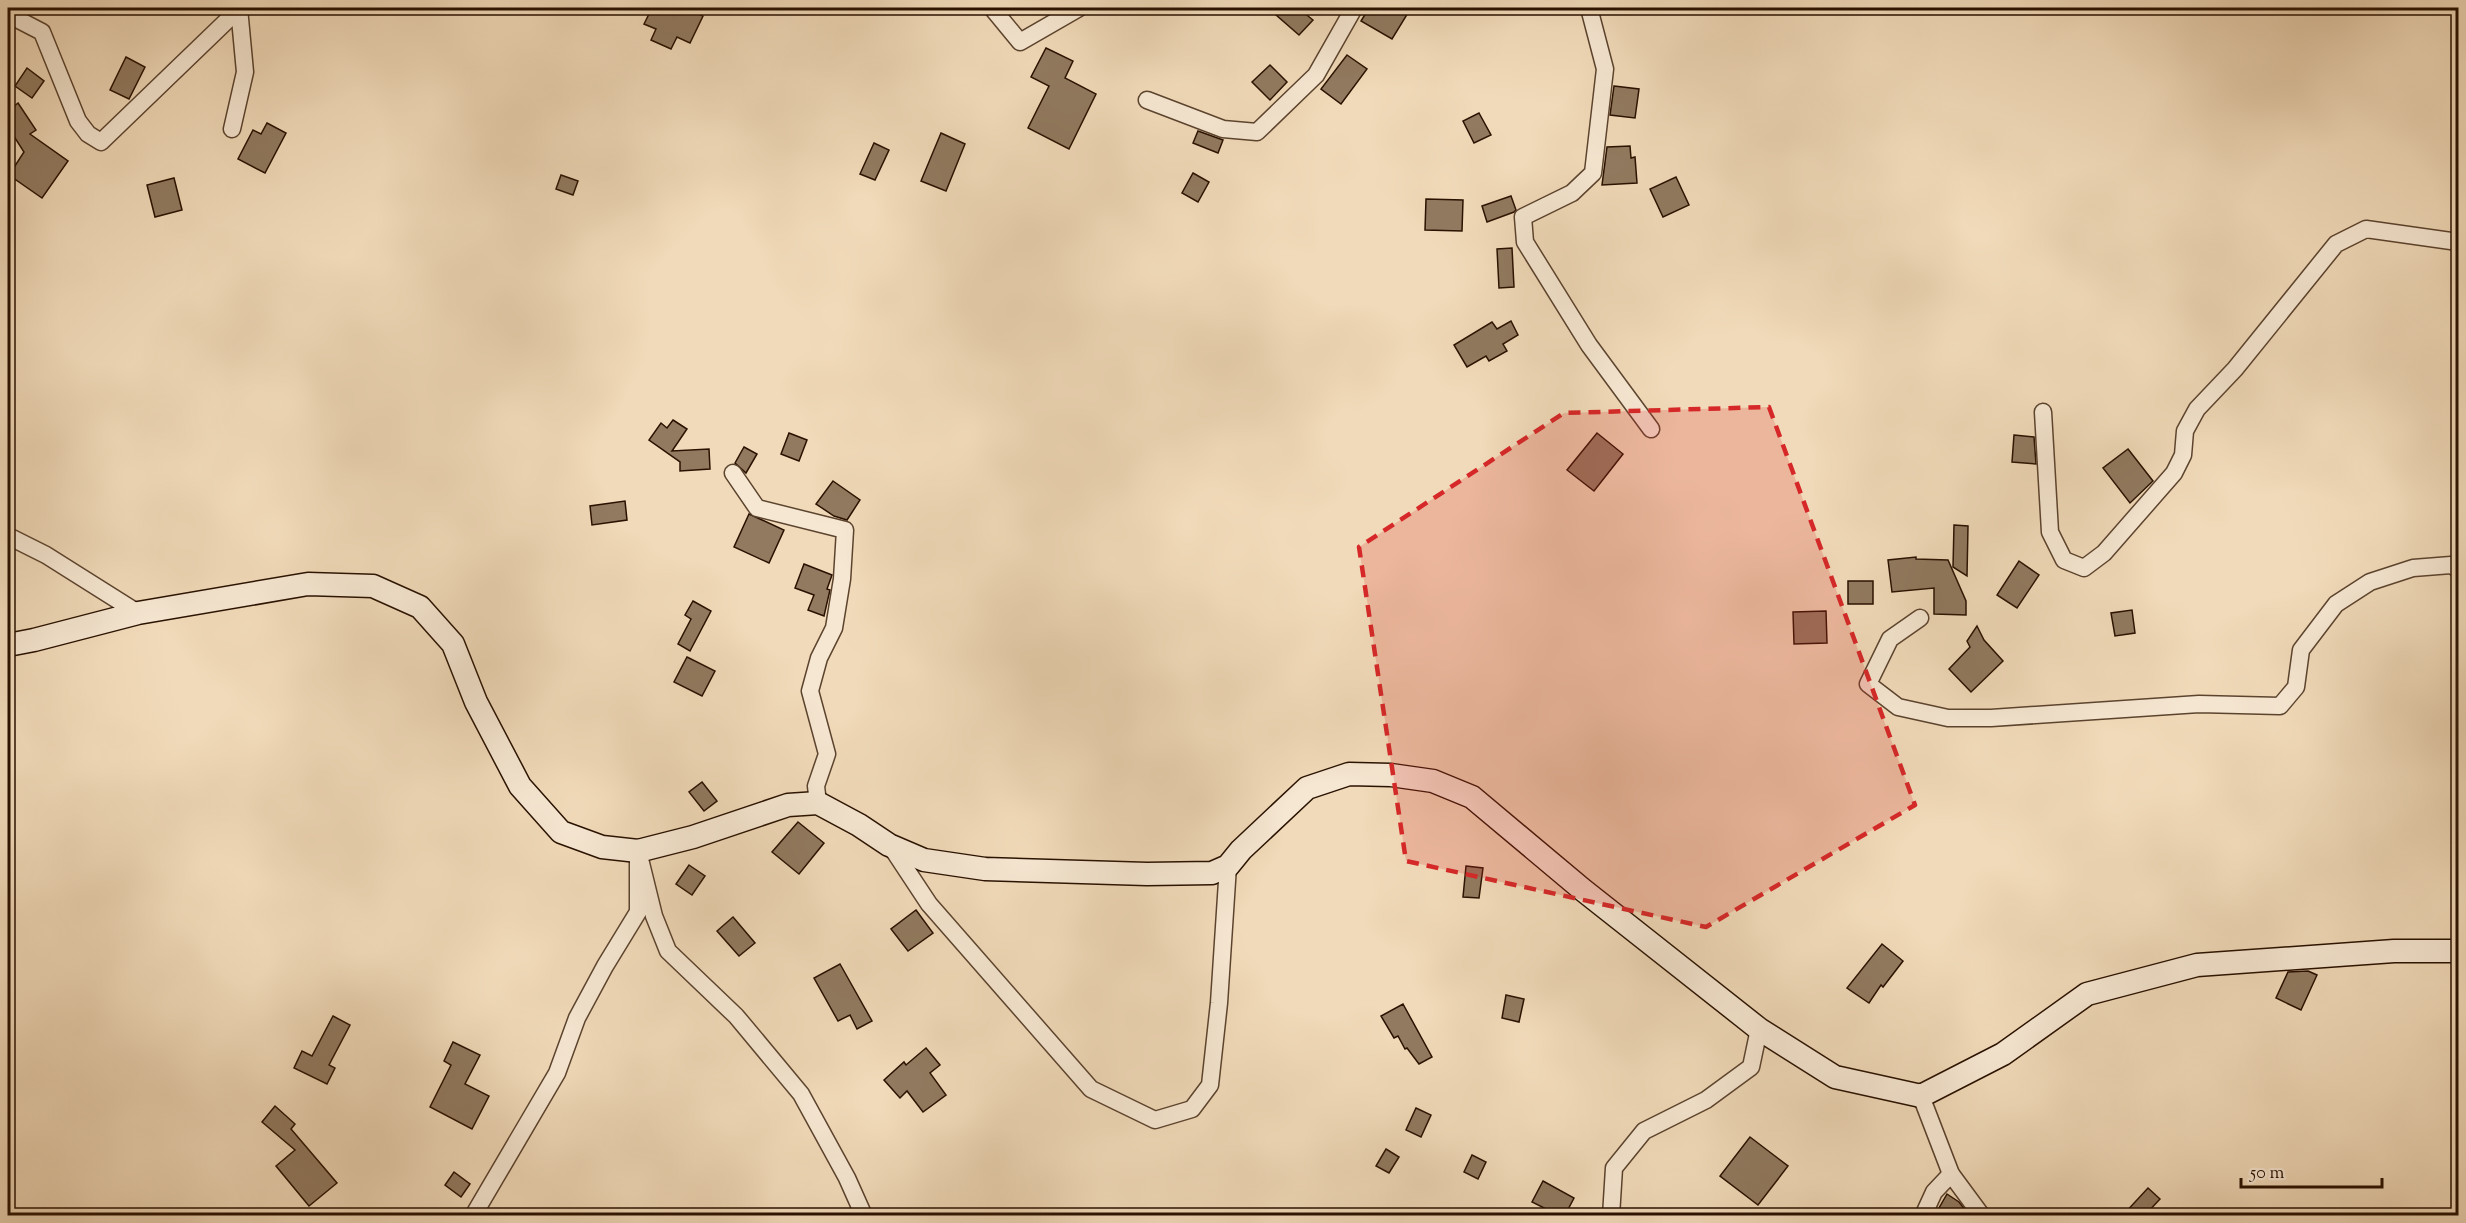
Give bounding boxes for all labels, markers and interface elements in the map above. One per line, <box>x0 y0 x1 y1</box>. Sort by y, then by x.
scale bar <box>2241 1151 2382 1189</box>
text: 50 m <box>2249 1161 2285 1187</box>

